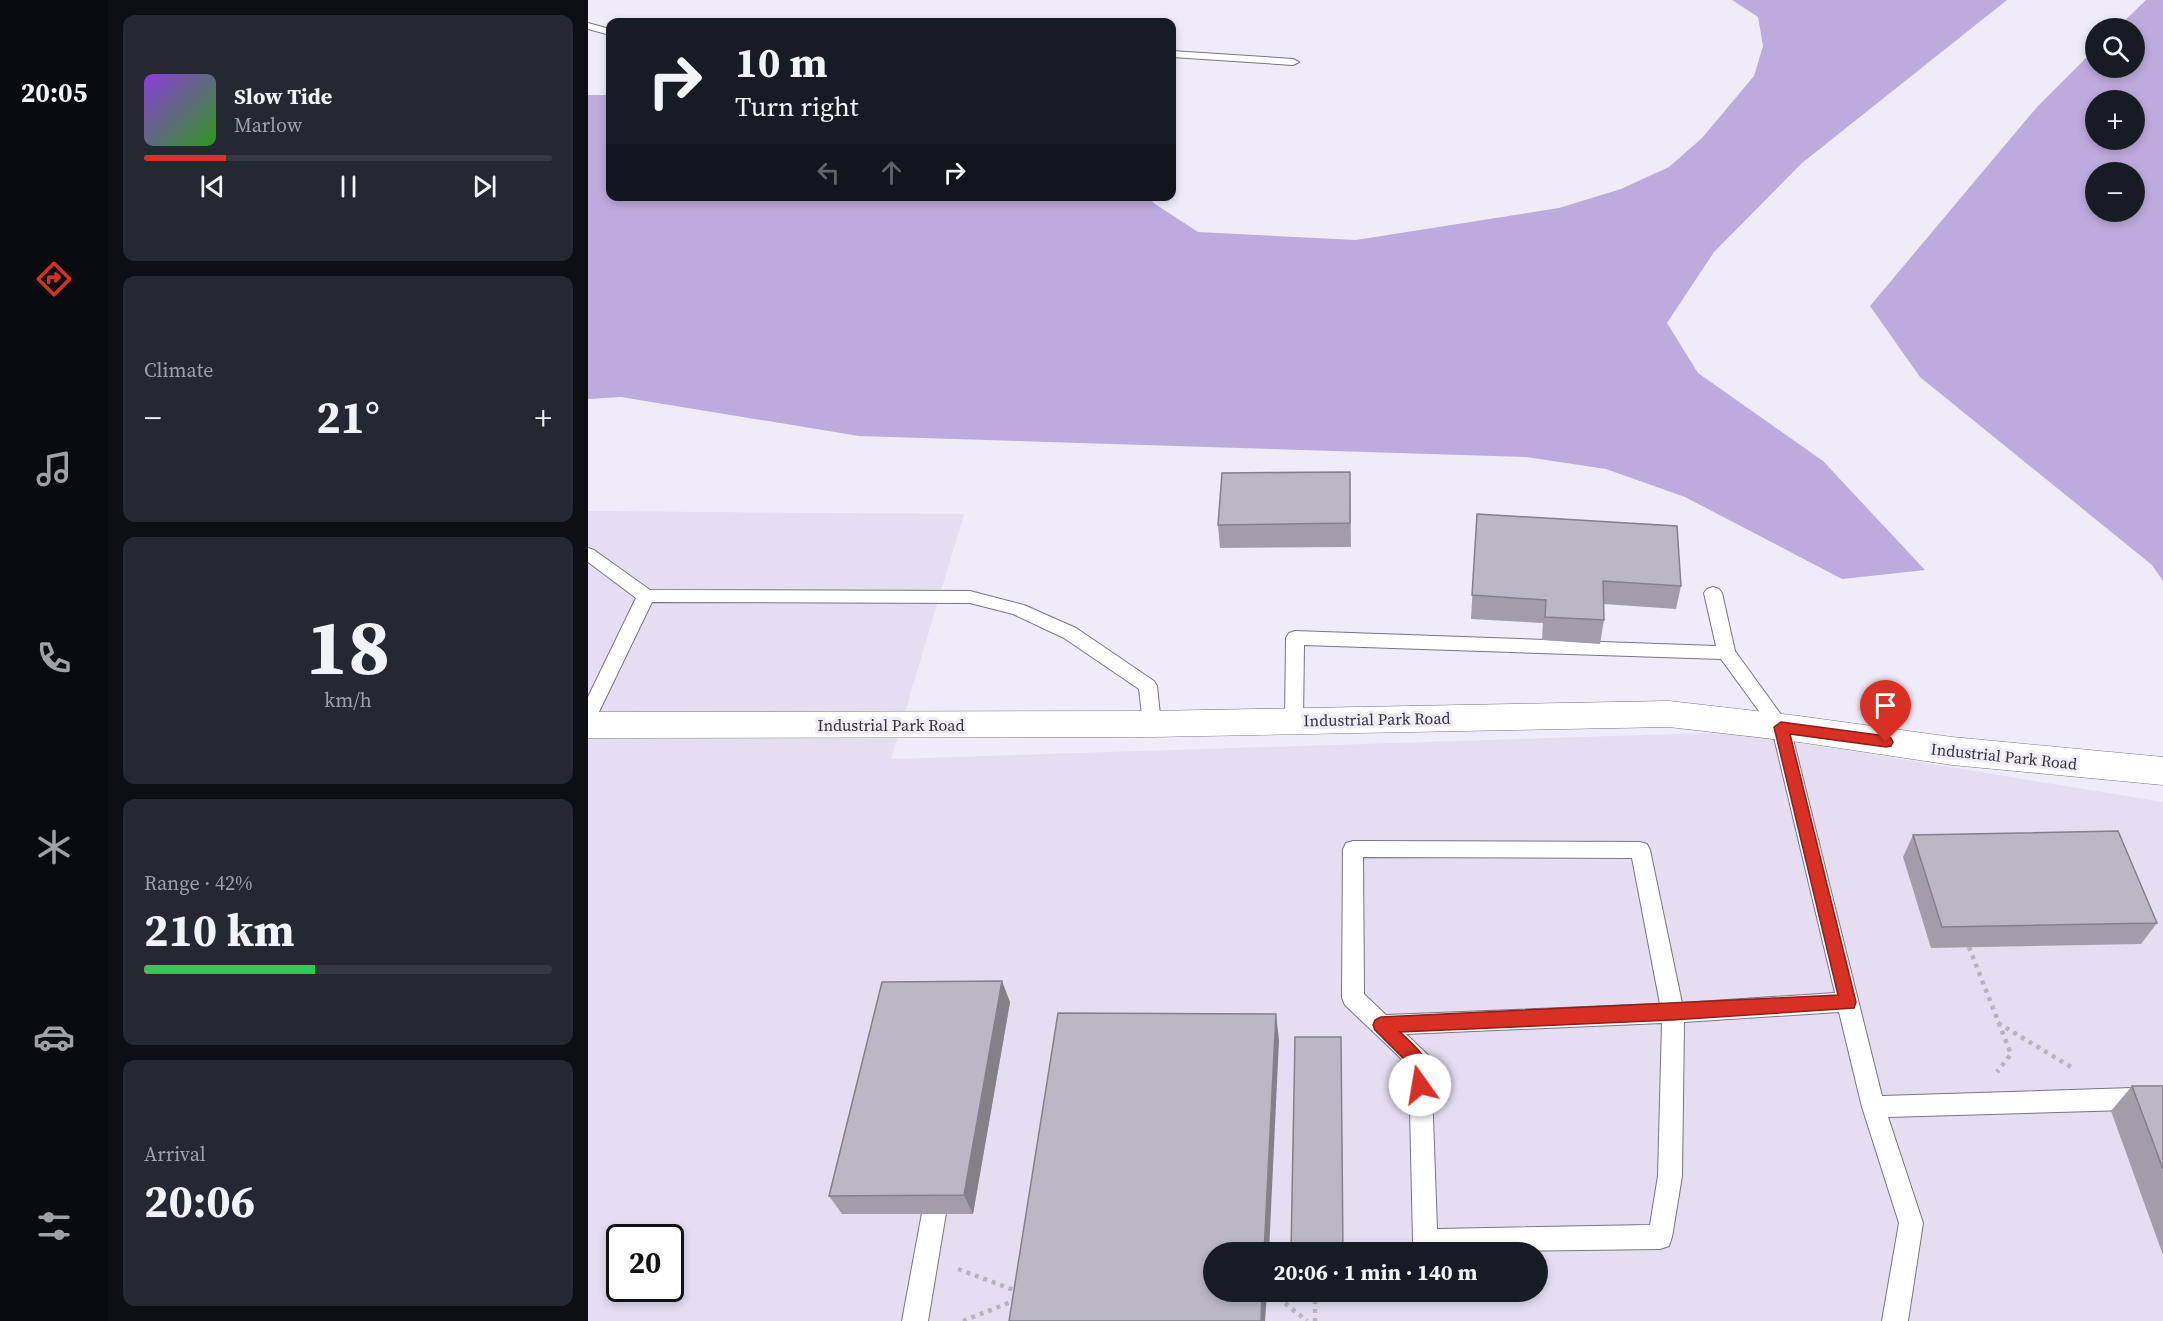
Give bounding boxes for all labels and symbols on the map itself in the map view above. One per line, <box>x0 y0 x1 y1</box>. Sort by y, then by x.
pin <box>1860 680 1911 742</box>
street label: Industrial Park Road <box>1303 707 1451 731</box>
street label: Industrial Park Road <box>817 714 965 736</box>
street label: Industrial Park Road <box>1930 737 2078 775</box>
position arrow <box>1388 1053 1452 1117</box>
speed limit sign: 20 <box>606 1224 684 1302</box>

